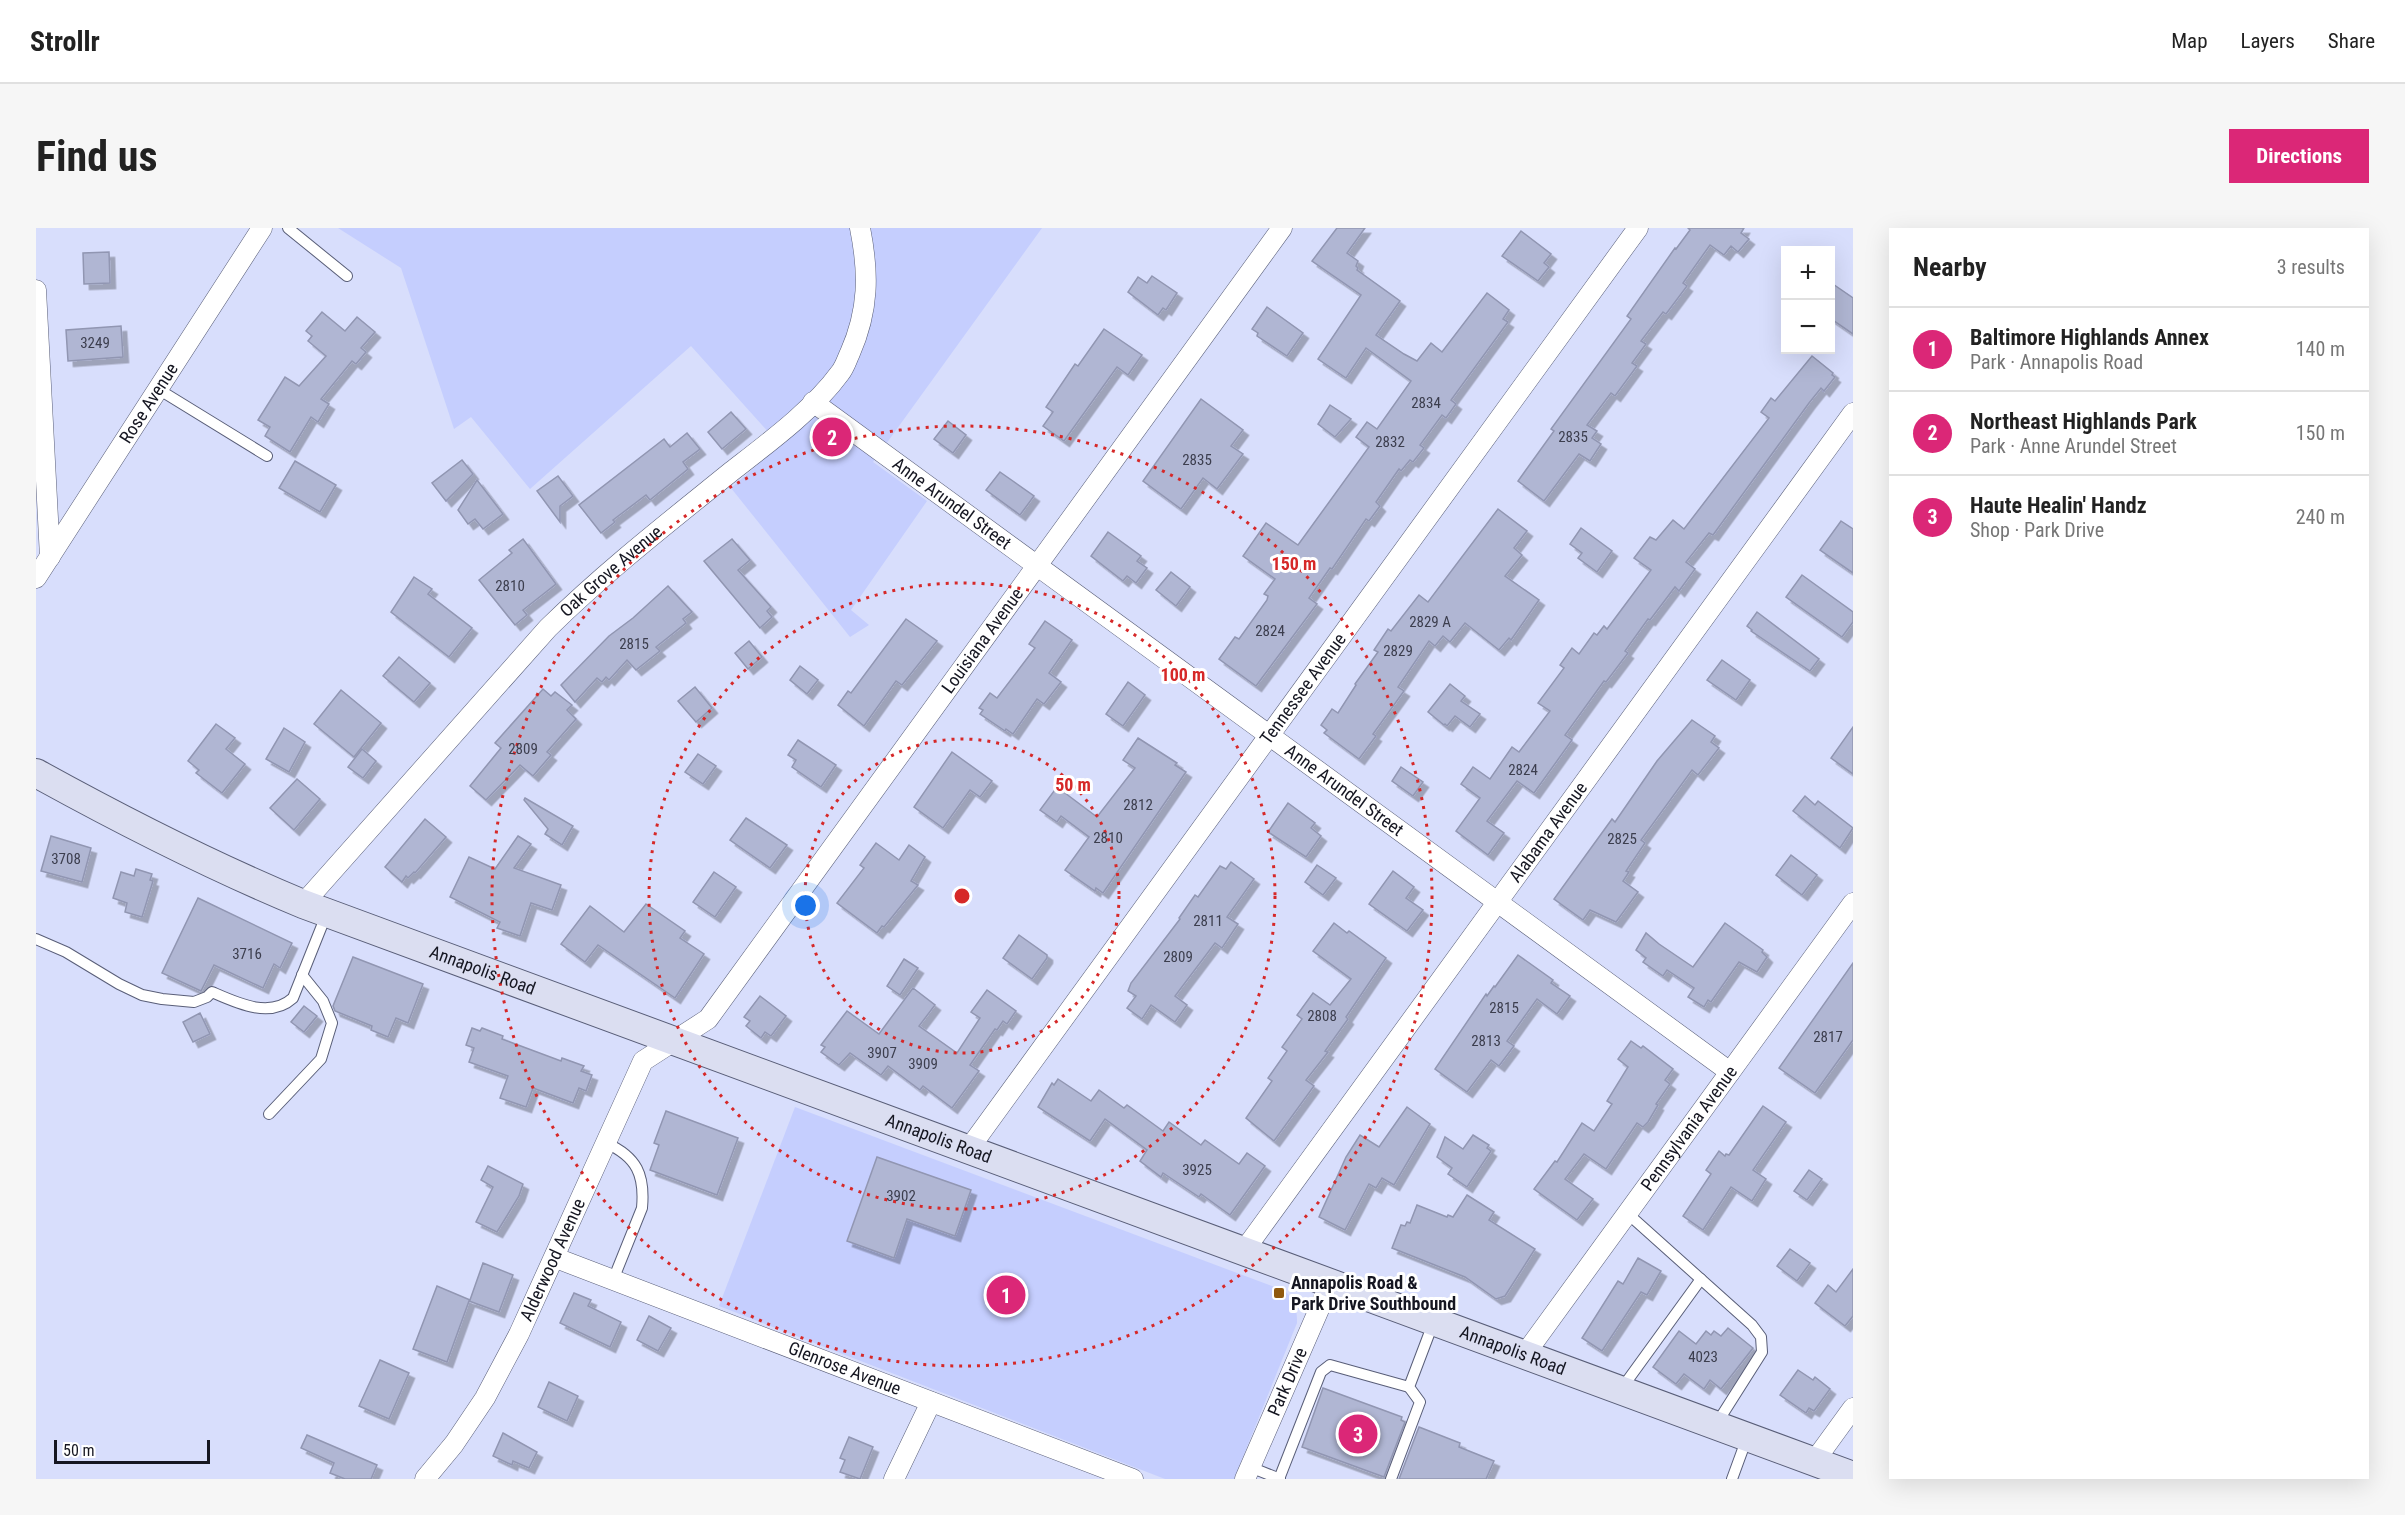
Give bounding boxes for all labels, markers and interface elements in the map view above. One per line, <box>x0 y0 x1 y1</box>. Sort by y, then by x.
text: Strollr <box>30 25 100 58</box>
text: Map <box>2171 29 2208 53</box>
text: Layers <box>2241 29 2295 53</box>
text: Share <box>2328 29 2375 53</box>
button: Directions <box>2229 129 2369 183</box>
text: Find us <box>36 132 157 181</box>
map controls <box>1781 246 1835 354</box>
button: + <box>1781 246 1835 300</box>
text: Nearby <box>1913 252 1987 282</box>
text: 3 results <box>2277 255 2345 279</box>
button: − <box>1781 300 1835 354</box>
text: Baltimore Highlands Annex <box>1970 325 2209 350</box>
house number: 3249 <box>80 334 110 352</box>
text: 1 <box>1927 337 1938 361</box>
text: 140 m <box>2296 337 2345 361</box>
text: Park · Annapolis Road <box>1970 350 2143 374</box>
street label: Rose Avenue <box>115 359 182 447</box>
house number: 2834 <box>1411 394 1441 412</box>
text: Northeast Highlands Park <box>1970 409 2197 434</box>
pin: 2 <box>812 414 852 460</box>
text: 2 <box>1927 421 1938 445</box>
text: 150 m <box>2296 421 2345 445</box>
house number: 2835 <box>1558 428 1588 446</box>
house number: 2832 <box>1375 433 1405 451</box>
text: Park · Anne Arundel Street <box>1970 434 2177 458</box>
house number: 2835 <box>1182 451 1212 469</box>
street label: Anne Arundel Street <box>889 453 1016 553</box>
text: Haute Healin' Handz <box>1970 493 2147 518</box>
text: 3 <box>1927 505 1938 529</box>
text: 240 m <box>2296 505 2345 529</box>
text: Shop · Park Drive <box>1970 518 2104 542</box>
street label: Oak Grove Avenue <box>555 521 666 621</box>
text: 150 m <box>1272 553 1316 574</box>
house number: 2810 <box>495 577 525 595</box>
street label: Louisiana Avenue <box>937 584 1027 697</box>
house number: 2829 A <box>1409 613 1451 631</box>
house number: 2824 <box>1255 622 1285 640</box>
street label: Tennessee Avenue <box>1255 629 1350 748</box>
house number: 2815 <box>619 635 649 653</box>
house number: 2829 <box>1383 642 1413 660</box>
text: 100 m <box>1161 664 1205 685</box>
house number: 2809 <box>508 740 538 758</box>
street label: Anne Arundel Street <box>1281 740 1408 840</box>
house number: 2824 <box>1508 761 1538 779</box>
text: 50 m <box>1055 774 1091 795</box>
street label: Alabama Avenue <box>1504 778 1591 886</box>
house number: 2812 <box>1123 796 1153 814</box>
house number: 2810 <box>1093 829 1123 847</box>
house number: 2825 <box>1607 830 1637 848</box>
house number: 3708 <box>51 850 81 868</box>
centre of rings <box>952 886 972 906</box>
your location <box>791 891 820 920</box>
house number: 2811 <box>1193 912 1223 930</box>
street label: Annapolis Road <box>427 941 539 999</box>
house number: 3716 <box>232 945 262 963</box>
house number: 2809 <box>1163 948 1193 966</box>
house number: 2815 <box>1489 999 1519 1017</box>
house number: 2808 <box>1307 1007 1337 1025</box>
house number: 2817 <box>1813 1028 1843 1046</box>
house number: 2813 <box>1471 1032 1501 1050</box>
house number: 3907 <box>867 1044 897 1062</box>
house number: 3909 <box>908 1055 938 1073</box>
street label: Pennsylvania Avenue <box>1636 1062 1741 1195</box>
street label: Annapolis Road <box>883 1109 995 1167</box>
house number: 3925 <box>1182 1161 1212 1179</box>
house number: 3902 <box>886 1187 916 1205</box>
street label: Alderwood Avenue <box>515 1195 589 1324</box>
pin: 1 <box>986 1272 1026 1318</box>
place label: Annapolis Road & Park Drive Southbound <box>1291 1272 1456 1314</box>
marker: Annapolis Road & Park Drive Southbound <box>1272 1286 1286 1300</box>
street label: Annapolis Road <box>1457 1321 1569 1379</box>
street label: Glenrose Avenue <box>785 1337 904 1399</box>
street label: Park Drive <box>1263 1344 1311 1419</box>
house number: 4023 <box>1688 1348 1718 1366</box>
pin: 3 <box>1338 1412 1378 1456</box>
scale bar <box>54 1437 210 1464</box>
text: 50 m <box>63 1441 95 1460</box>

